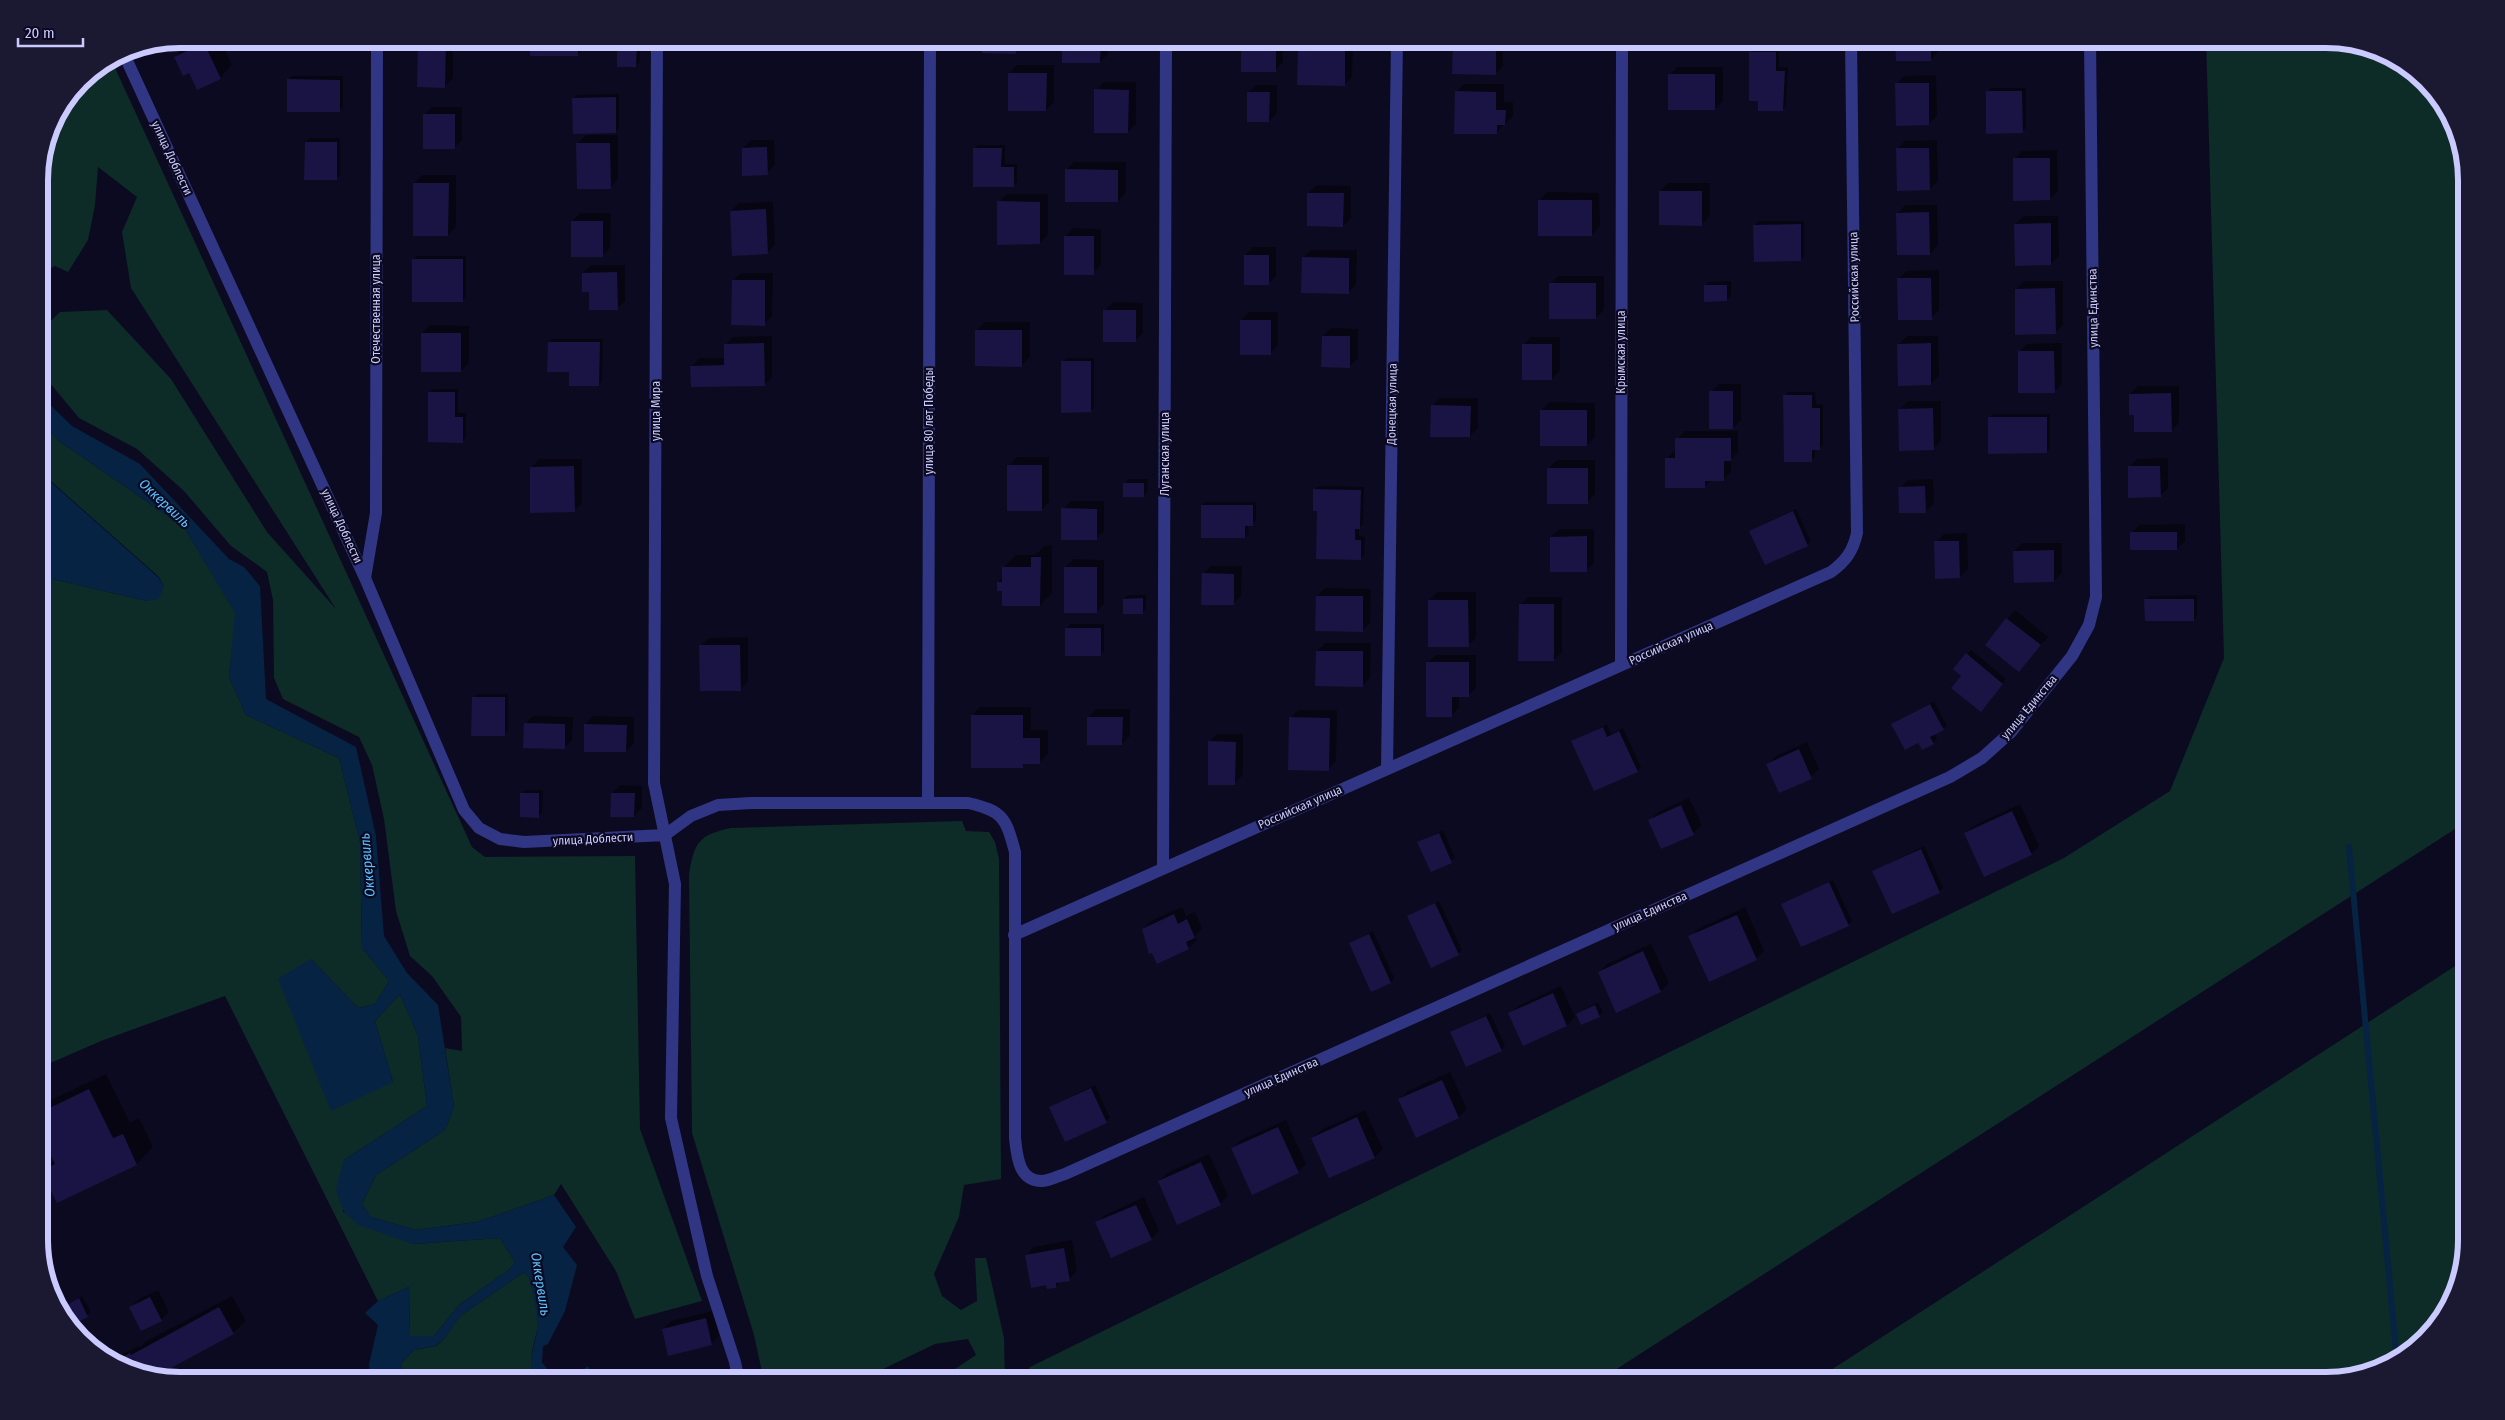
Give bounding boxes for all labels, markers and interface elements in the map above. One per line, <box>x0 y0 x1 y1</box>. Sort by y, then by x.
scale bar <box>18 15 82 47</box>
text: 20 m <box>25 24 55 42</box>
street label: улица Доблести <box>149 119 195 197</box>
street label: Российская улица <box>1846 232 1862 322</box>
street label: Отечественная улица <box>369 254 383 364</box>
street label: улица Единства <box>2085 268 2101 348</box>
street label: Крымская улица <box>1614 310 1628 394</box>
street label: Донецкая улица <box>1384 363 1400 446</box>
street label: улица 80 лет Победы <box>922 367 936 475</box>
street label: улица Мира <box>649 381 663 441</box>
street label: Луганская улица <box>1158 412 1172 496</box>
water label: Оккервиль <box>135 475 194 531</box>
street label: улица Доблести <box>319 487 365 565</box>
street label: Российская улица <box>1627 618 1715 668</box>
street label: улица Единства <box>1998 672 2060 742</box>
street label: Российская улица <box>1256 782 1344 832</box>
street label: улица Доблести <box>552 830 634 848</box>
water label: Оккервиль <box>356 832 379 898</box>
street label: улица Единства <box>1611 888 1689 934</box>
street label: улица Единства <box>1242 1054 1320 1100</box>
water label: Оккервиль <box>527 1251 554 1317</box>

